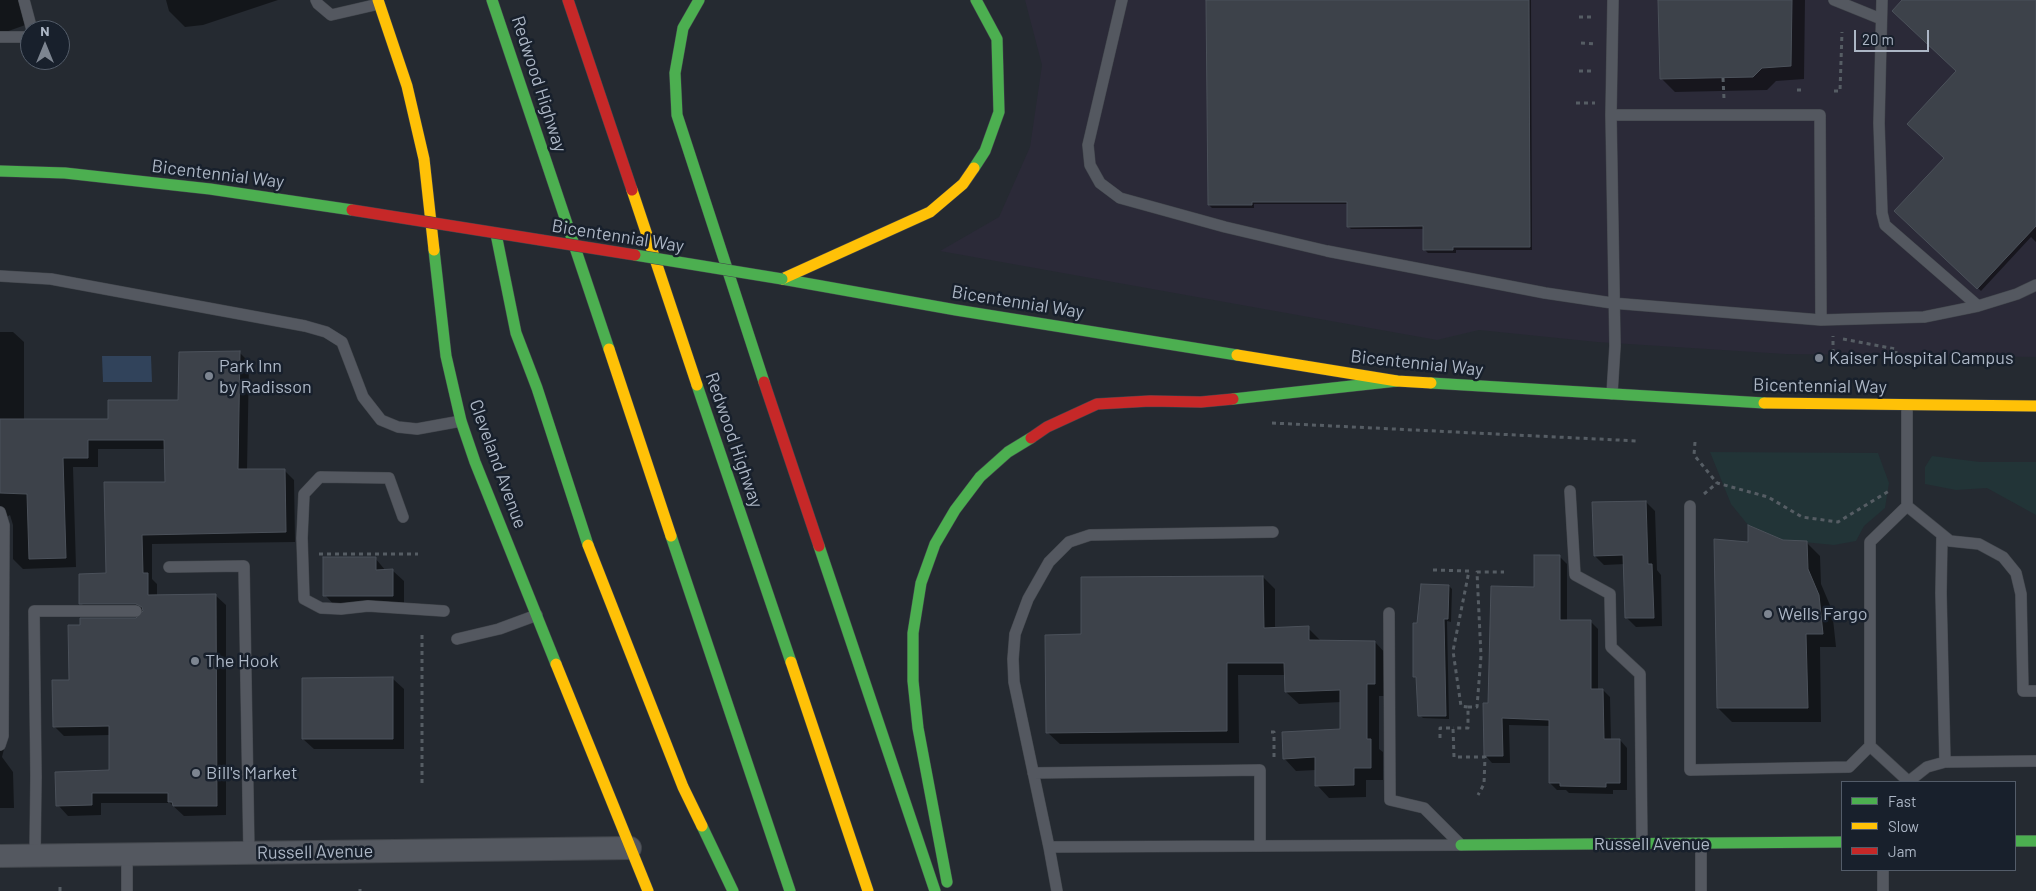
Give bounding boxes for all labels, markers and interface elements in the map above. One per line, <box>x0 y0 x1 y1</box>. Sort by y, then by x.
street label: Redwood Highway <box>507 13 571 155</box>
north arrow <box>20 20 70 70</box>
scale bar <box>1856 20 1931 52</box>
text: N <box>40 22 50 39</box>
text: 20 m <box>1862 30 1894 48</box>
street label: Bicentennial Way <box>150 155 286 193</box>
street label: Bicentennial Way <box>550 215 686 257</box>
street label: Bicentennial Way <box>950 281 1086 323</box>
street label: Bicentennial Way <box>1349 345 1485 381</box>
place label: Kaiser Hospital Campus <box>1829 347 2014 369</box>
marker: Kaiser Hospital Campus <box>1813 352 1825 364</box>
place label: Park Inn by Radisson <box>219 355 312 398</box>
street label: Redwood Highway <box>701 369 767 511</box>
marker: Park Inn by Radisson <box>203 370 215 382</box>
street label: Bicentennial Way <box>1753 374 1887 398</box>
street label: Cleveland Avenue <box>465 396 531 532</box>
place label: Wells Fargo <box>1778 603 1868 625</box>
marker: Wells Fargo <box>1762 608 1774 620</box>
place label: The Hook <box>205 650 278 672</box>
marker: The Hook <box>189 655 201 667</box>
place label: Bill's Market <box>206 762 298 784</box>
marker: Bill's Market <box>190 767 202 779</box>
legend <box>1841 781 2016 871</box>
text: Fast <box>1888 792 1916 810</box>
text: Slow <box>1888 817 1919 835</box>
street label: Russell Avenue <box>1594 833 1710 855</box>
street label: Russell Avenue <box>257 840 373 864</box>
text: Jam <box>1888 842 1917 860</box>

